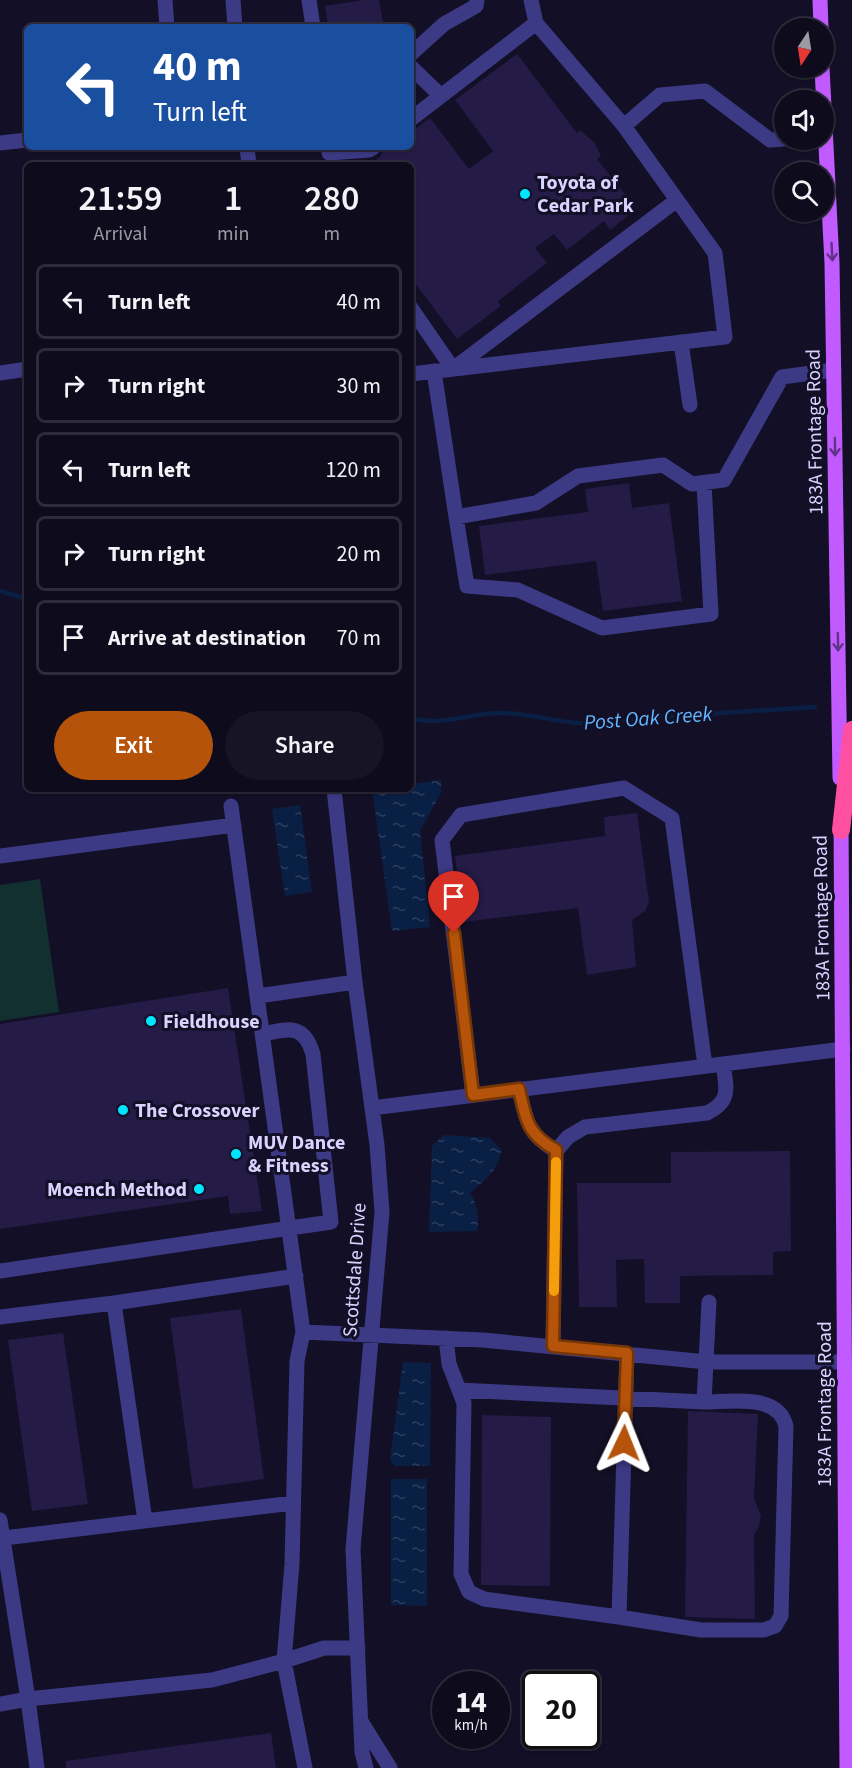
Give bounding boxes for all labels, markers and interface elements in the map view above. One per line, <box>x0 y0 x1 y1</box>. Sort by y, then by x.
north arrow <box>774 18 834 78</box>
map controls <box>774 18 834 222</box>
text: 40 m <box>153 37 242 97</box>
icon: left <box>54 48 132 126</box>
button: sound <box>774 90 834 150</box>
text: Turn left <box>153 93 247 132</box>
button: search <box>774 162 834 222</box>
place label: Toyota of Cedar Park <box>537 169 634 220</box>
text: 21:59 <box>79 173 162 224</box>
text: 1 <box>224 173 242 224</box>
text: 280 <box>304 173 359 224</box>
marker: Toyota of Cedar Park <box>518 187 532 201</box>
text: Arrival <box>94 220 147 248</box>
text: min <box>217 220 249 248</box>
text: m <box>323 220 340 248</box>
one-way arrow <box>826 241 837 261</box>
icon: left <box>57 285 90 318</box>
text: Turn left <box>108 286 190 318</box>
text: 40 m <box>336 286 381 318</box>
street label: 183A Frontage Road <box>800 349 830 515</box>
icon: right <box>57 369 90 402</box>
text: Turn right <box>108 370 205 402</box>
text: 30 m <box>336 370 381 402</box>
one-way arrow <box>829 436 841 456</box>
icon: left <box>57 453 90 486</box>
text: Turn left <box>108 454 190 486</box>
text: 120 m <box>326 454 381 486</box>
icon: right <box>57 537 90 570</box>
text: Turn right <box>108 538 205 570</box>
text: 20 m <box>336 538 381 570</box>
icon: arrive <box>57 621 90 654</box>
text: Arrive at destination <box>108 622 306 654</box>
text: 70 m <box>336 622 381 654</box>
one-way arrow <box>832 631 844 651</box>
water label: Post Oak Creek <box>583 698 714 737</box>
button: Exit <box>54 711 213 780</box>
button: Share <box>225 711 384 780</box>
street label: 183A Frontage Road <box>807 835 837 1001</box>
pin <box>428 871 479 933</box>
icon: arrive <box>437 880 470 913</box>
place label: Fieldhouse <box>163 1008 260 1036</box>
marker: Fieldhouse <box>144 1014 158 1028</box>
place label: The Crossover <box>135 1097 260 1125</box>
marker: The Crossover <box>116 1103 130 1117</box>
place label: MUV Dance & Fitness <box>248 1129 345 1180</box>
marker: MUV Dance & Fitness <box>229 1147 243 1161</box>
place label: Moench Method <box>47 1176 187 1204</box>
marker: Moench Method <box>192 1182 206 1196</box>
street label: Scottsdale Drive <box>336 1202 374 1338</box>
street label: 183A Frontage Road <box>811 1321 839 1487</box>
position arrow <box>592 1411 656 1475</box>
speed limit sign: 20 <box>522 1671 600 1749</box>
text: 14 <box>455 1681 487 1724</box>
text: km/h <box>454 1715 488 1736</box>

